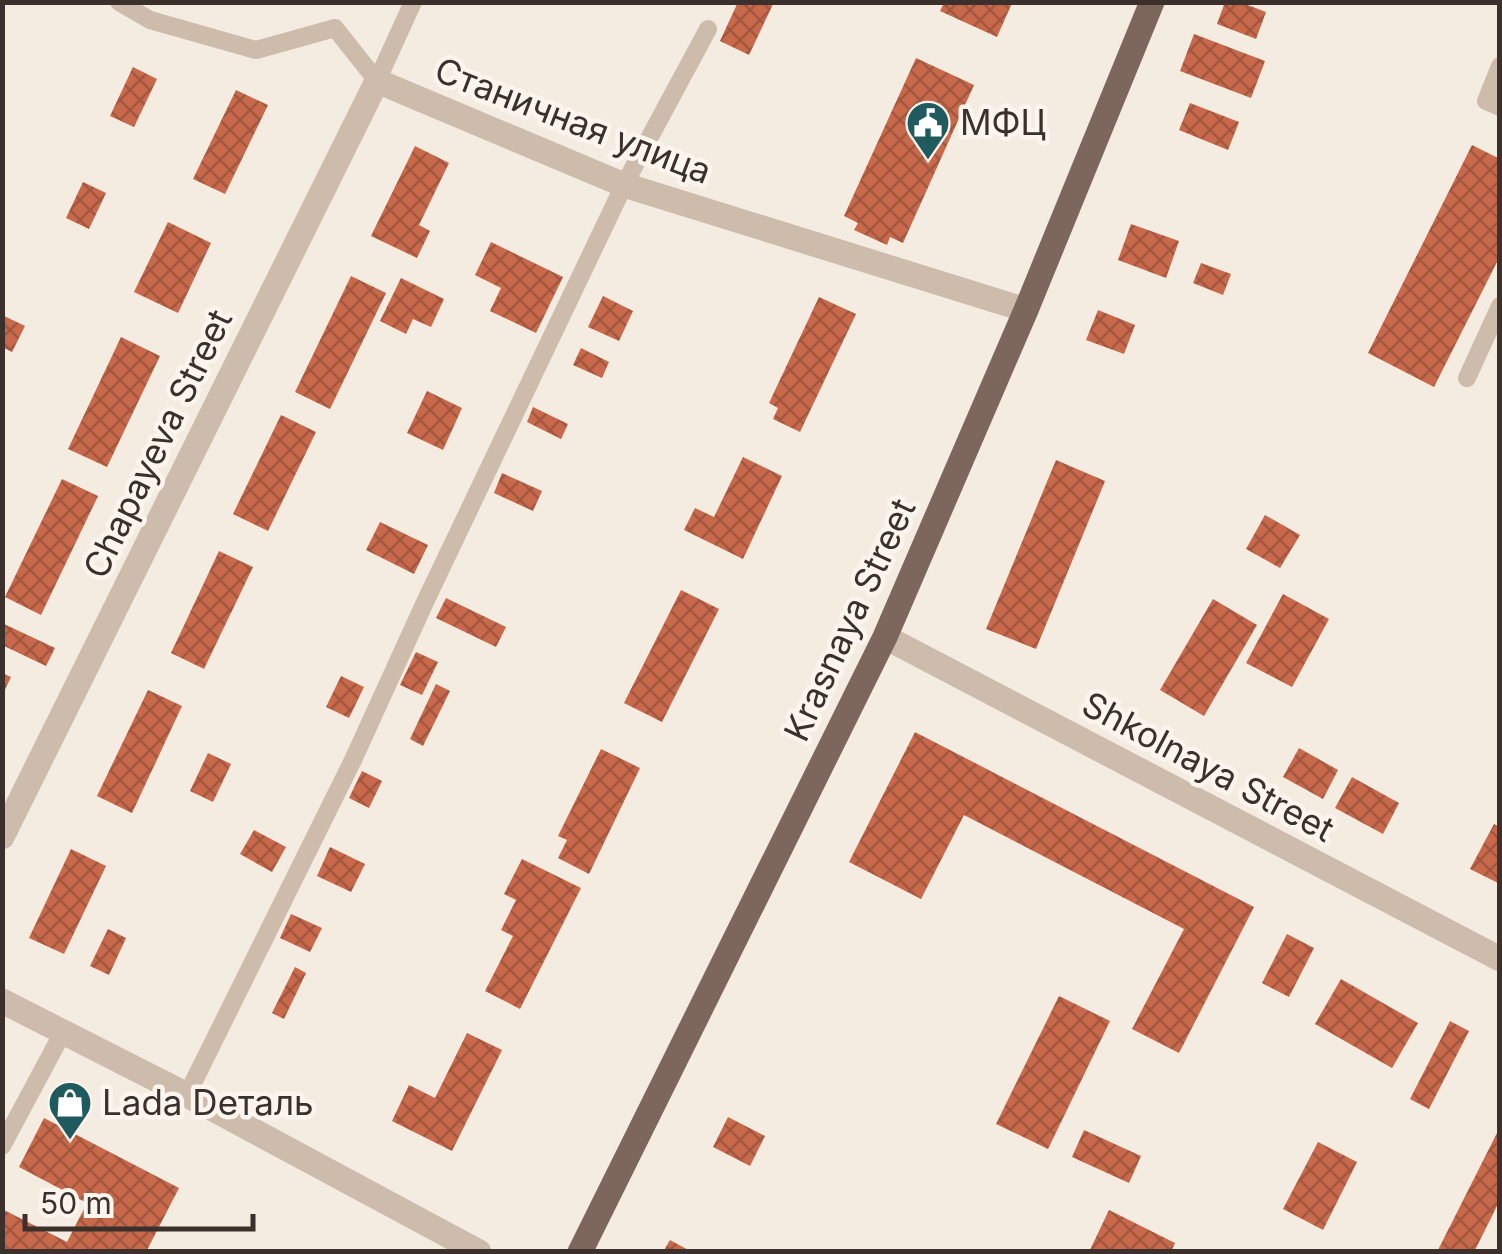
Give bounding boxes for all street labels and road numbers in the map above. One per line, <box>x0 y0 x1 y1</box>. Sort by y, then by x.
street label: Станичная улица <box>429 48 717 192</box>
street label: Chapayeva Street <box>74 303 240 585</box>
street label: Krasnaya Street <box>775 492 924 747</box>
street label: Shkolnaya Street <box>1076 682 1341 850</box>

